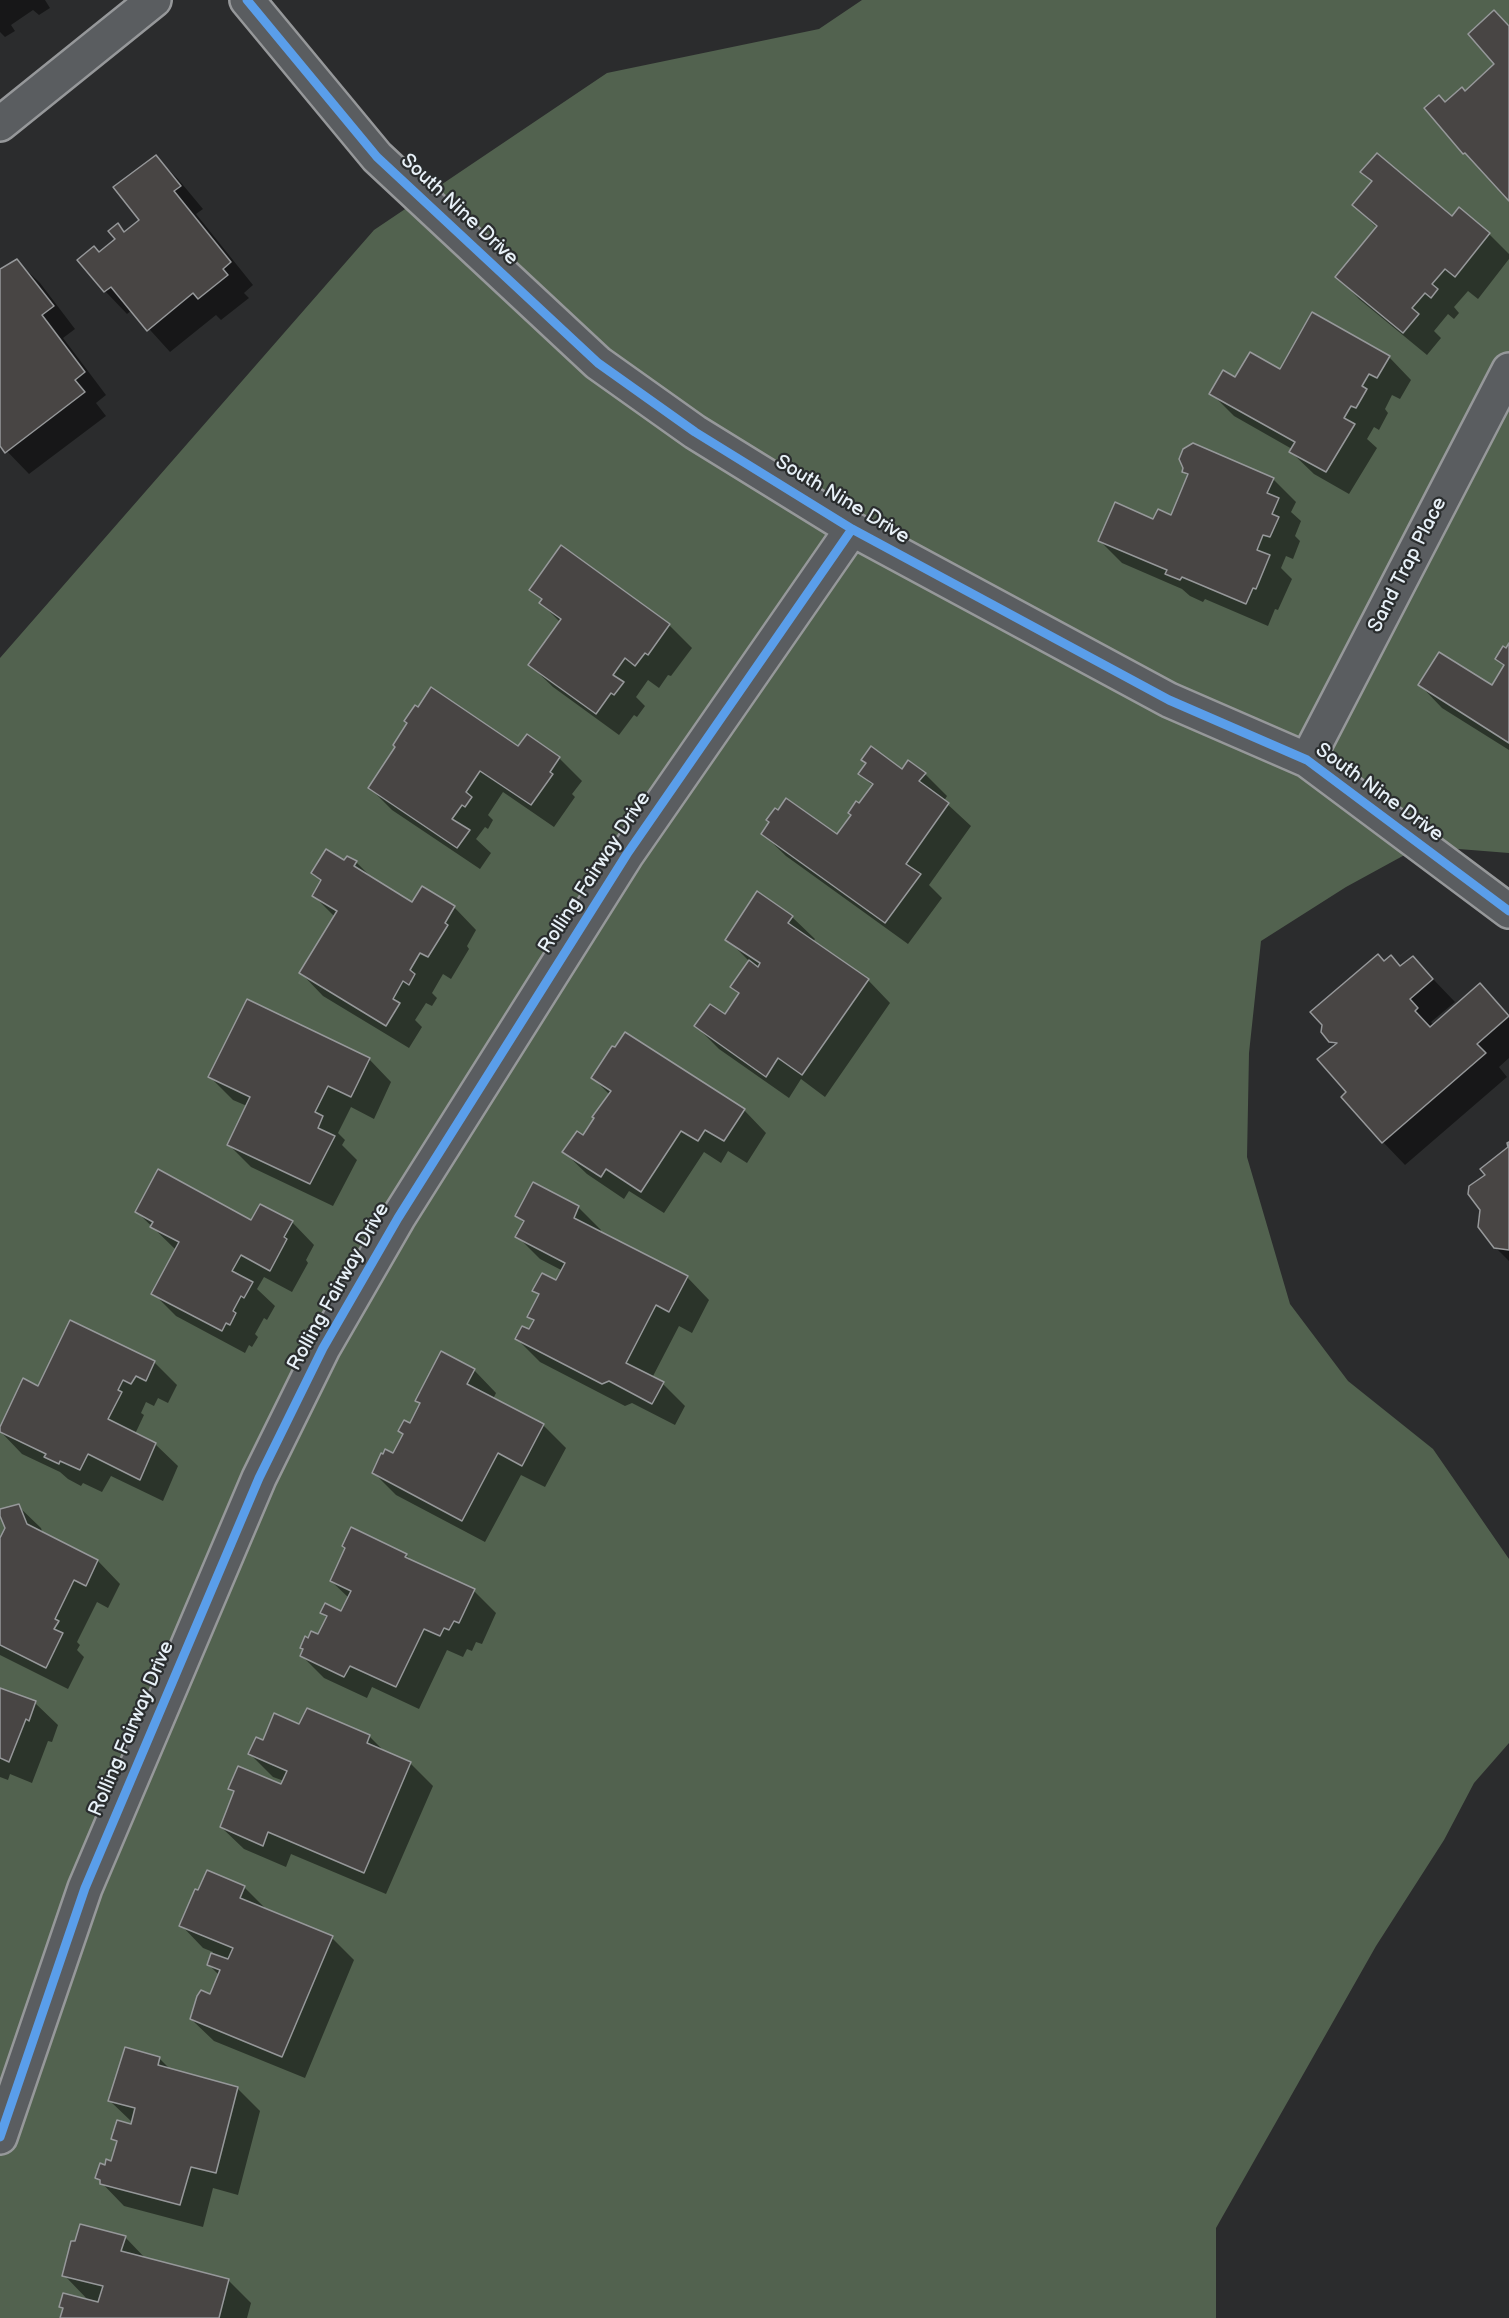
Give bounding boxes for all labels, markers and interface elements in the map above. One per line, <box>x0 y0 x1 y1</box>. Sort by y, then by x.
street label: South Nine Drive <box>395 149 523 271</box>
street label: South Nine Drive <box>771 450 913 550</box>
street label: Sand Trap Place <box>1364 493 1452 637</box>
street label: South Nine Drive <box>1310 739 1448 847</box>
street label: Rolling Fairway Drive <box>534 788 656 958</box>
street label: Rolling Fairway Drive <box>283 1199 395 1375</box>
street label: Rolling Fairway Drive <box>84 1638 180 1820</box>

